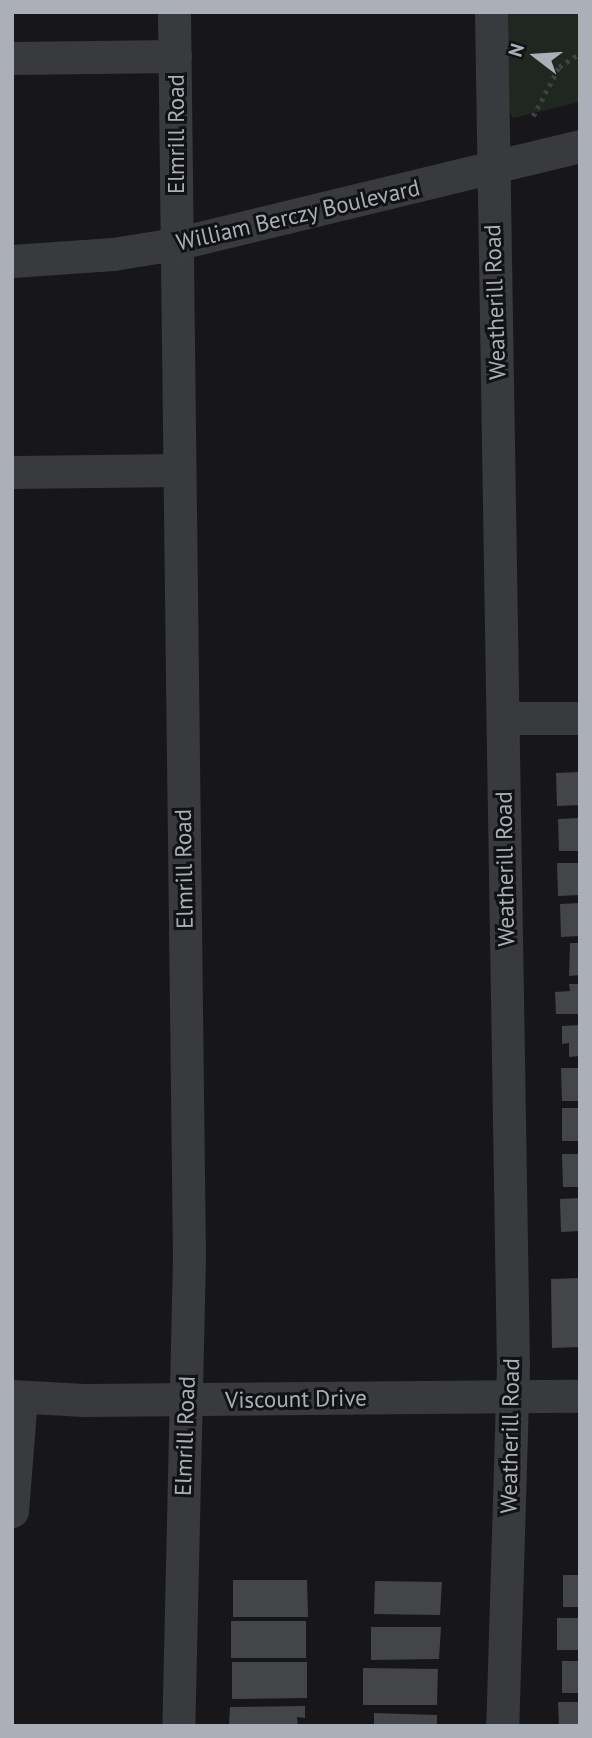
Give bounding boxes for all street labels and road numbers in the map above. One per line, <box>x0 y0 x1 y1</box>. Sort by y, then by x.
street label: Elmrill Road <box>162 74 190 194</box>
street label: William Berczy Boulevard <box>173 173 423 257</box>
street label: Weatherill Road <box>478 224 512 380</box>
street label: Weatherill Road <box>490 791 520 947</box>
street label: Elmrill Road <box>169 809 199 929</box>
street label: Weatherill Road <box>495 1358 525 1514</box>
street label: Elmrill Road <box>169 1376 201 1496</box>
street label: Viscount Drive <box>225 1384 367 1414</box>

